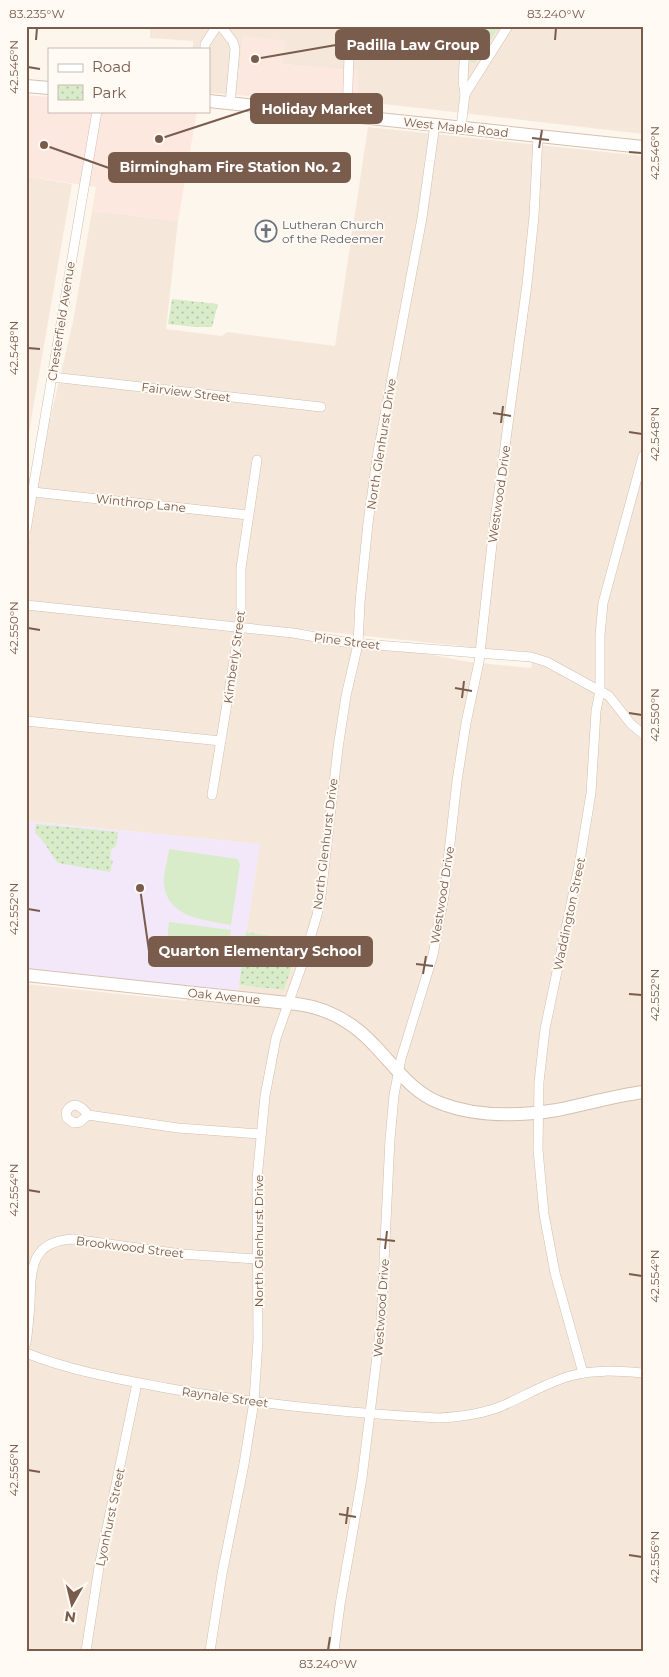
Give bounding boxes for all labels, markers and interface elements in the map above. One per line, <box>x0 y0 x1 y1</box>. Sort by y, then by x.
text: 83.235°W <box>9 6 65 21</box>
text: 83.240°W <box>527 6 585 21</box>
callout: Padilla Law Group <box>336 30 489 59</box>
text: Padilla Law Group <box>347 36 480 54</box>
text: 42.546°N <box>6 40 21 94</box>
legend <box>48 48 210 112</box>
text: Road <box>92 57 131 76</box>
text: Park <box>92 83 126 102</box>
callout: Holiday Market <box>251 94 382 123</box>
text: Holiday Market <box>261 100 373 118</box>
street label: West Maple Road <box>403 114 509 140</box>
text: 42.546°N <box>647 126 662 180</box>
callout: Birmingham Fire Station No. 2 <box>109 153 350 182</box>
text: Birmingham Fire Station No. 2 <box>120 158 340 176</box>
place label: Lutheran Church of the Redeemer <box>282 217 384 246</box>
church icon: Lutheran Church of the Redeemer <box>254 219 278 243</box>
street label: Chesterfield Avenue <box>44 260 78 382</box>
text: 42.548°N <box>6 321 21 375</box>
street label: North Glenhurst Drive <box>363 377 399 511</box>
street label: Fairview Street <box>141 379 231 405</box>
text: 42.548°N <box>647 407 662 461</box>
street label: Westwood Drive <box>485 444 513 544</box>
street label: Winthrop Lane <box>95 491 187 515</box>
text: 42.550°N <box>6 601 21 655</box>
street label: Kimberly Street <box>220 609 248 704</box>
street label: Pine Street <box>313 629 381 653</box>
text: 42.550°N <box>647 688 662 742</box>
street label: North Glenhurst Drive <box>309 777 341 911</box>
street label: Westwood Drive <box>427 845 457 945</box>
street label: Waddington Street <box>550 856 588 972</box>
text: 42.552°N <box>6 883 21 935</box>
callout: Quarton Elementary School <box>149 937 372 966</box>
text: Quarton Elementary School <box>159 942 361 960</box>
text: 42.552°N <box>647 969 662 1021</box>
street label: Oak Avenue <box>187 985 261 1007</box>
text: 42.554°N <box>6 1163 21 1217</box>
street label: North Glenhurst Drive <box>251 1175 266 1307</box>
street label: Brookwood Street <box>75 1233 185 1261</box>
text: 42.554°N <box>647 1249 662 1303</box>
street label: Westwood Drive <box>370 1258 392 1358</box>
street label: Raynale Street <box>181 1384 269 1411</box>
text: 42.556°N <box>6 1444 21 1496</box>
street label: Lyonhurst Street <box>92 1466 128 1568</box>
text: 42.556°N <box>647 1531 662 1583</box>
north arrow <box>48 1580 98 1630</box>
text: N <box>63 1607 77 1627</box>
text: 83.240°W <box>299 1656 357 1671</box>

